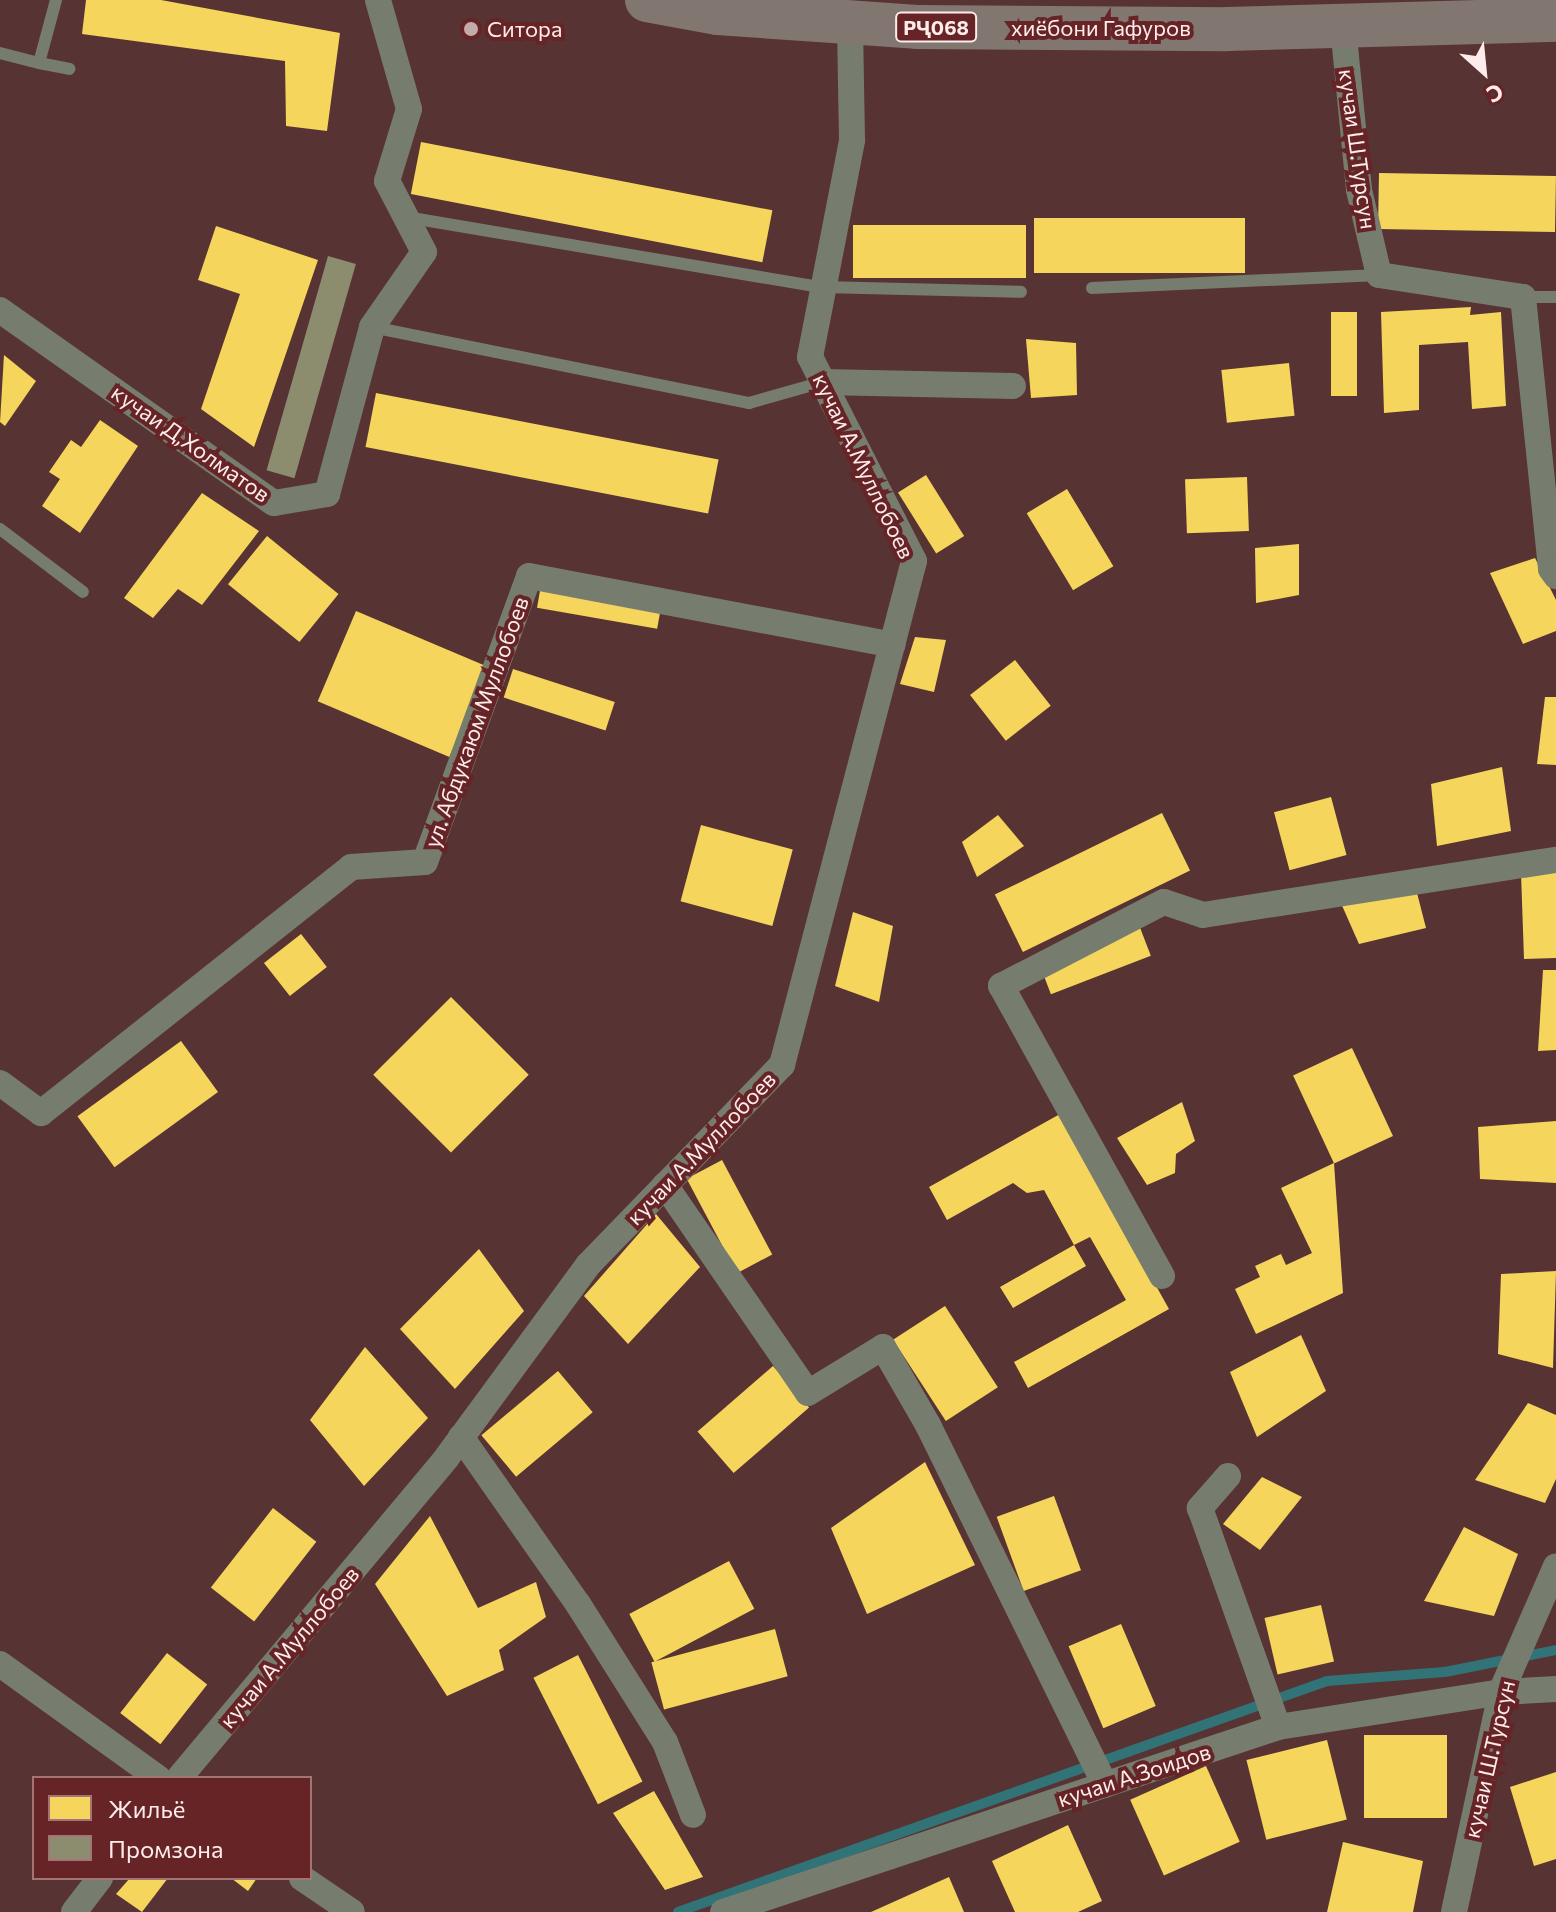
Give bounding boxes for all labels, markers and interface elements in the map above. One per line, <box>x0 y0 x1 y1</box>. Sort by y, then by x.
road number: РҶ068 <box>894 11 978 43</box>
street label: хиёбони Гафуров <box>1011 15 1191 41</box>
place label: Ситора <box>487 16 562 42</box>
marker: Ситора <box>462 20 480 38</box>
north arrow <box>1444 32 1524 112</box>
street label: кучаи Ш.Турсун <box>1334 67 1382 231</box>
text: С <box>1482 78 1508 109</box>
street label: кучаи А.Муллобоев <box>808 369 920 563</box>
street label: кучаи Д,Холматов <box>107 378 275 508</box>
street label: ул. Абдукаюм Муллобоев <box>418 593 534 851</box>
street label: кучаи А.Муллобоев <box>621 1066 781 1230</box>
street label: кучаи А.Муллобоев <box>214 1561 364 1733</box>
street label: кучаи Ш.Турсун <box>1458 1677 1520 1841</box>
street label: кучаи А.Зоидов <box>1054 1738 1214 1812</box>
legend <box>32 1776 312 1880</box>
text: Жильё <box>108 1794 185 1823</box>
text: Промзона <box>108 1834 223 1863</box>

